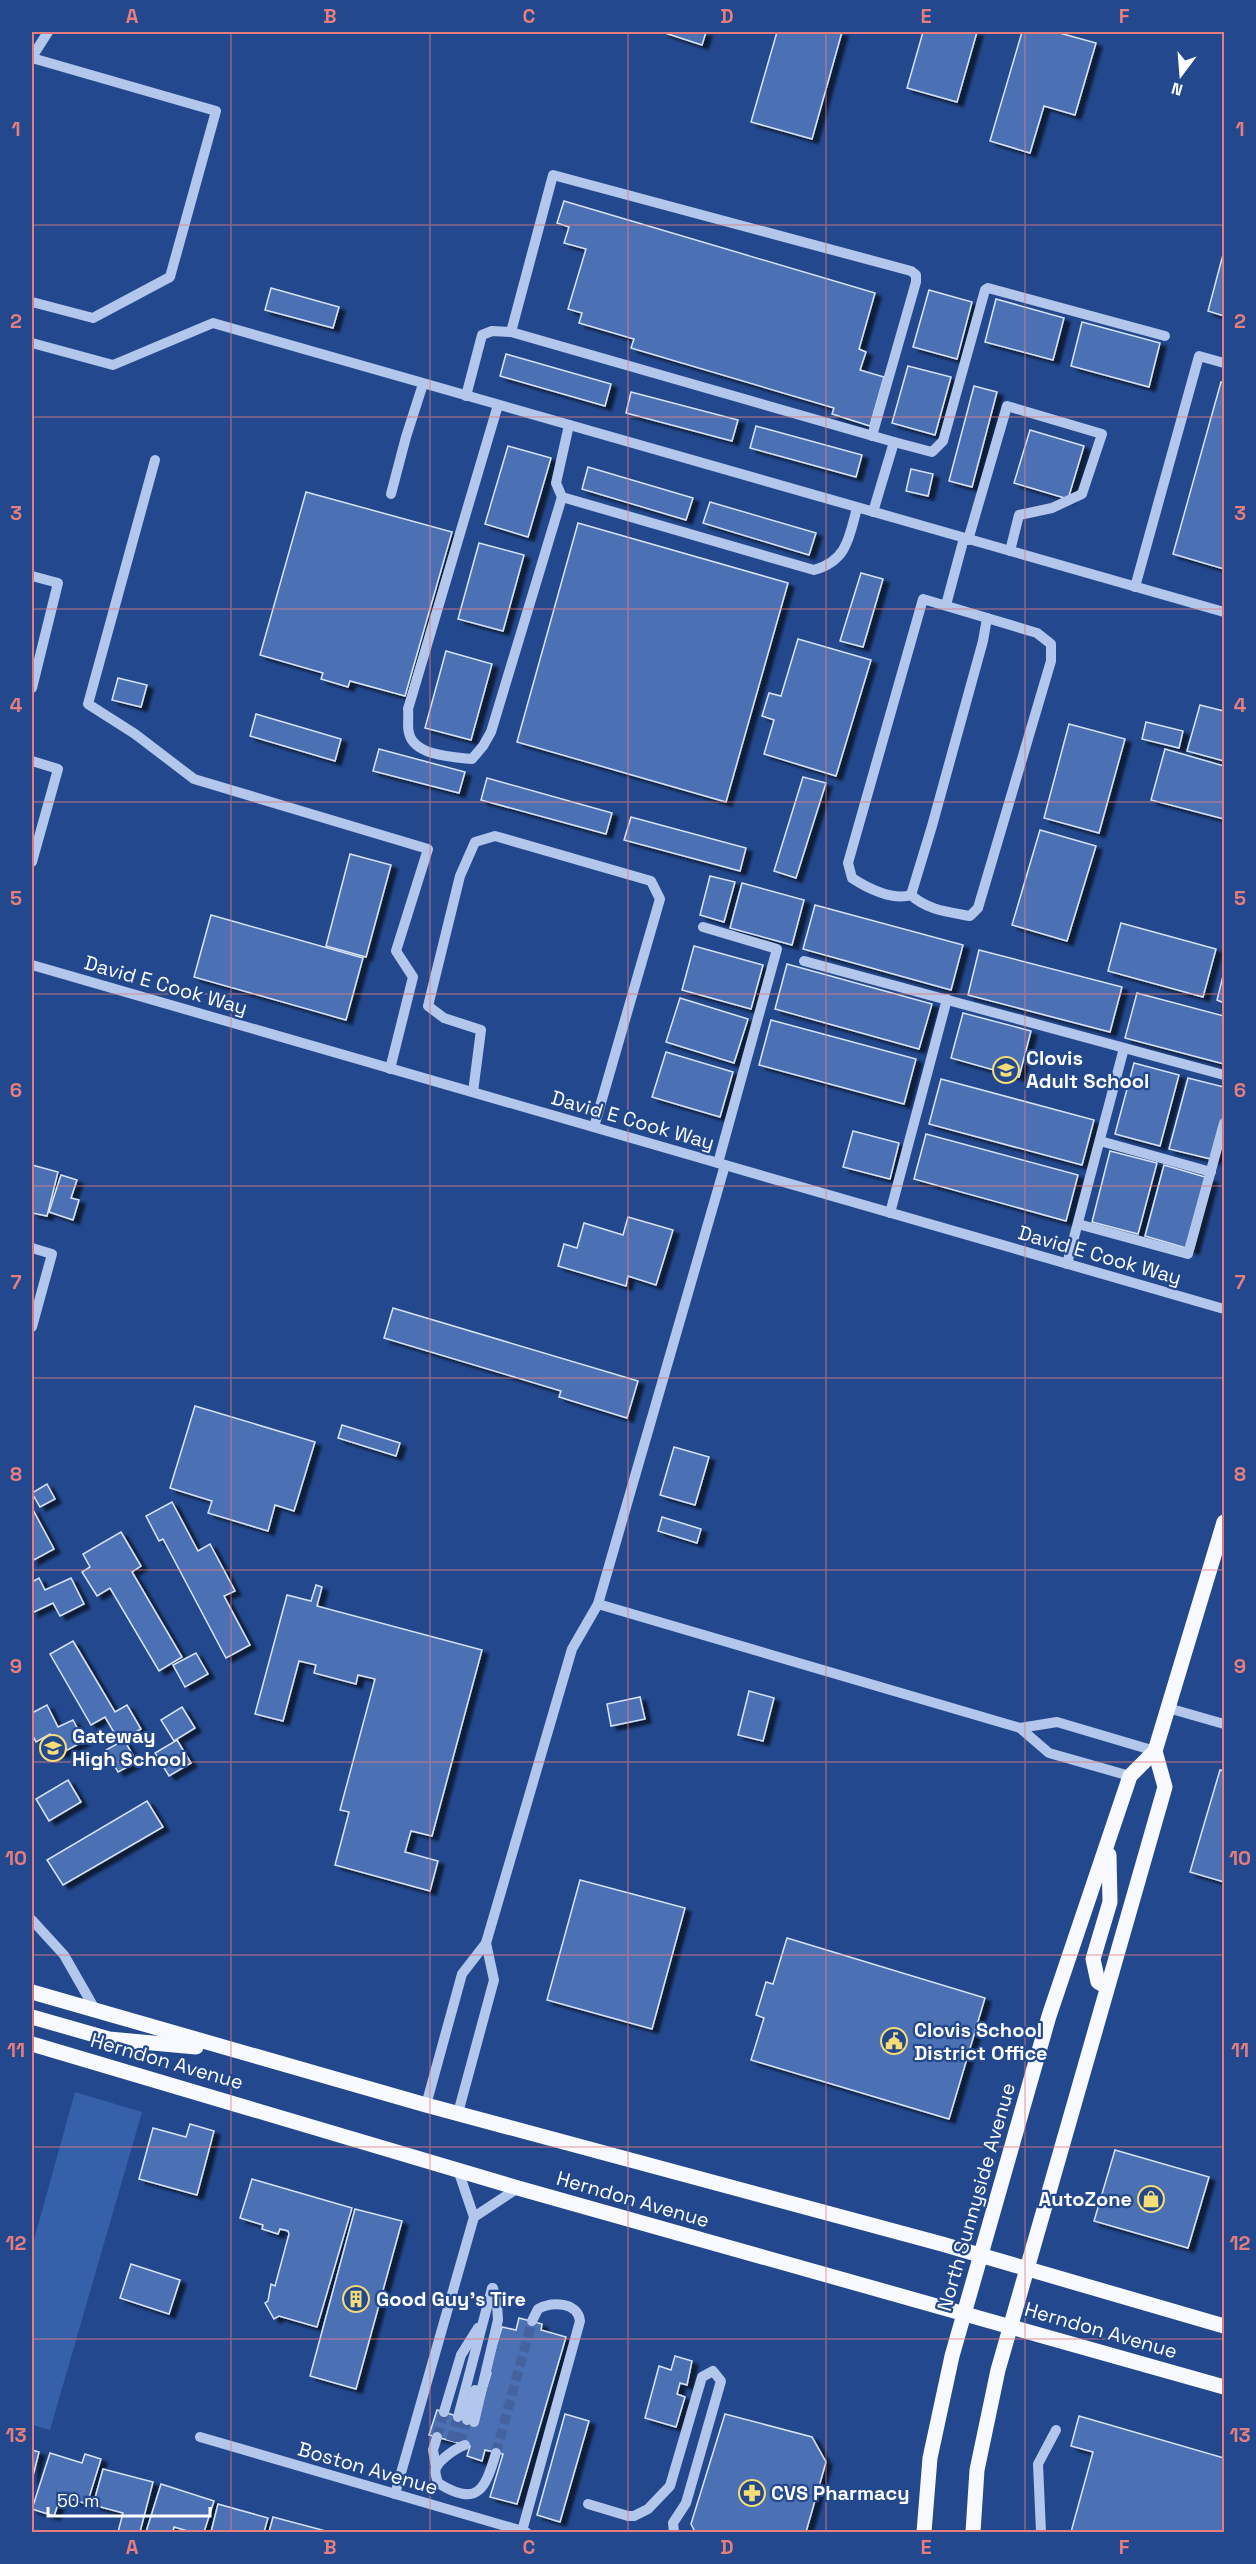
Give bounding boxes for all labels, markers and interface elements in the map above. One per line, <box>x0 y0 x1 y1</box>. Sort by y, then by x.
text: A <box>126 3 139 29</box>
text: B <box>323 3 337 29</box>
text: C <box>523 3 536 29</box>
text: D <box>720 3 734 29</box>
text: E <box>920 3 932 29</box>
text: F <box>1119 3 1130 29</box>
north arrow <box>1151 45 1211 105</box>
text: N <box>1169 77 1185 101</box>
text: 1 <box>11 116 21 142</box>
text: 1 <box>1235 116 1245 142</box>
text: 2 <box>10 308 22 334</box>
text: 2 <box>1234 308 1246 334</box>
text: 3 <box>10 500 22 526</box>
text: 3 <box>1234 500 1246 526</box>
text: 4 <box>10 692 23 718</box>
text: 4 <box>1234 692 1247 718</box>
text: 5 <box>10 885 22 911</box>
text: 5 <box>1234 885 1246 911</box>
street label: David E Cook Way <box>81 949 251 1021</box>
place label: Clovis Adult School <box>1026 1045 1149 1094</box>
school or university icon: Clovis Adult School <box>991 1055 1021 1085</box>
text: 6 <box>10 1077 22 1103</box>
text: 6 <box>1234 1077 1246 1103</box>
street label: David E Cook Way <box>548 1084 718 1156</box>
street label: David E Cook Way <box>1015 1219 1185 1291</box>
text: 7 <box>10 1269 22 1295</box>
text: 7 <box>1234 1269 1246 1295</box>
text: 8 <box>10 1461 22 1487</box>
text: 8 <box>1234 1461 1246 1487</box>
text: 9 <box>10 1653 22 1679</box>
text: 9 <box>1234 1653 1246 1679</box>
place label: Gateway High School <box>72 1723 187 1772</box>
school or university icon: Gateway High School <box>38 1733 68 1763</box>
text: 10 <box>5 1845 27 1871</box>
text: 10 <box>1229 1845 1251 1871</box>
place label: Clovis School District Office <box>914 2017 1048 2066</box>
public building icon: Clovis School District Office <box>879 2026 909 2056</box>
street label: Herndon Avenue <box>88 2027 246 2095</box>
text: 11 <box>7 2037 25 2063</box>
text: 11 <box>1231 2037 1249 2063</box>
street label: North Sunnyside Avenue <box>931 2080 1021 2314</box>
street label: Herndon Avenue <box>554 2165 712 2233</box>
shop icon: AutoZone <box>1136 2184 1166 2214</box>
place label: AutoZone <box>1039 2186 1132 2212</box>
text: 12 <box>6 2230 27 2256</box>
text: 12 <box>1230 2230 1251 2256</box>
building icon: Good Guy's Tire <box>341 2284 371 2314</box>
place label: Good Guy's Tire <box>376 2286 526 2312</box>
street label: Herndon Avenue <box>1022 2296 1180 2364</box>
text: 13 <box>5 2422 27 2448</box>
text: 13 <box>1229 2422 1251 2448</box>
street label: Boston Avenue <box>295 2436 441 2500</box>
pharmacy icon: CVS Pharmacy <box>737 2478 767 2508</box>
scale bar <box>48 2480 210 2518</box>
place label: CVS Pharmacy <box>771 2480 909 2506</box>
text: 50 m <box>57 2489 99 2512</box>
text: A <box>126 2534 139 2560</box>
text: B <box>323 2534 337 2560</box>
text: C <box>523 2534 536 2560</box>
text: D <box>720 2534 734 2560</box>
text: E <box>920 2534 932 2560</box>
text: F <box>1119 2534 1130 2560</box>

